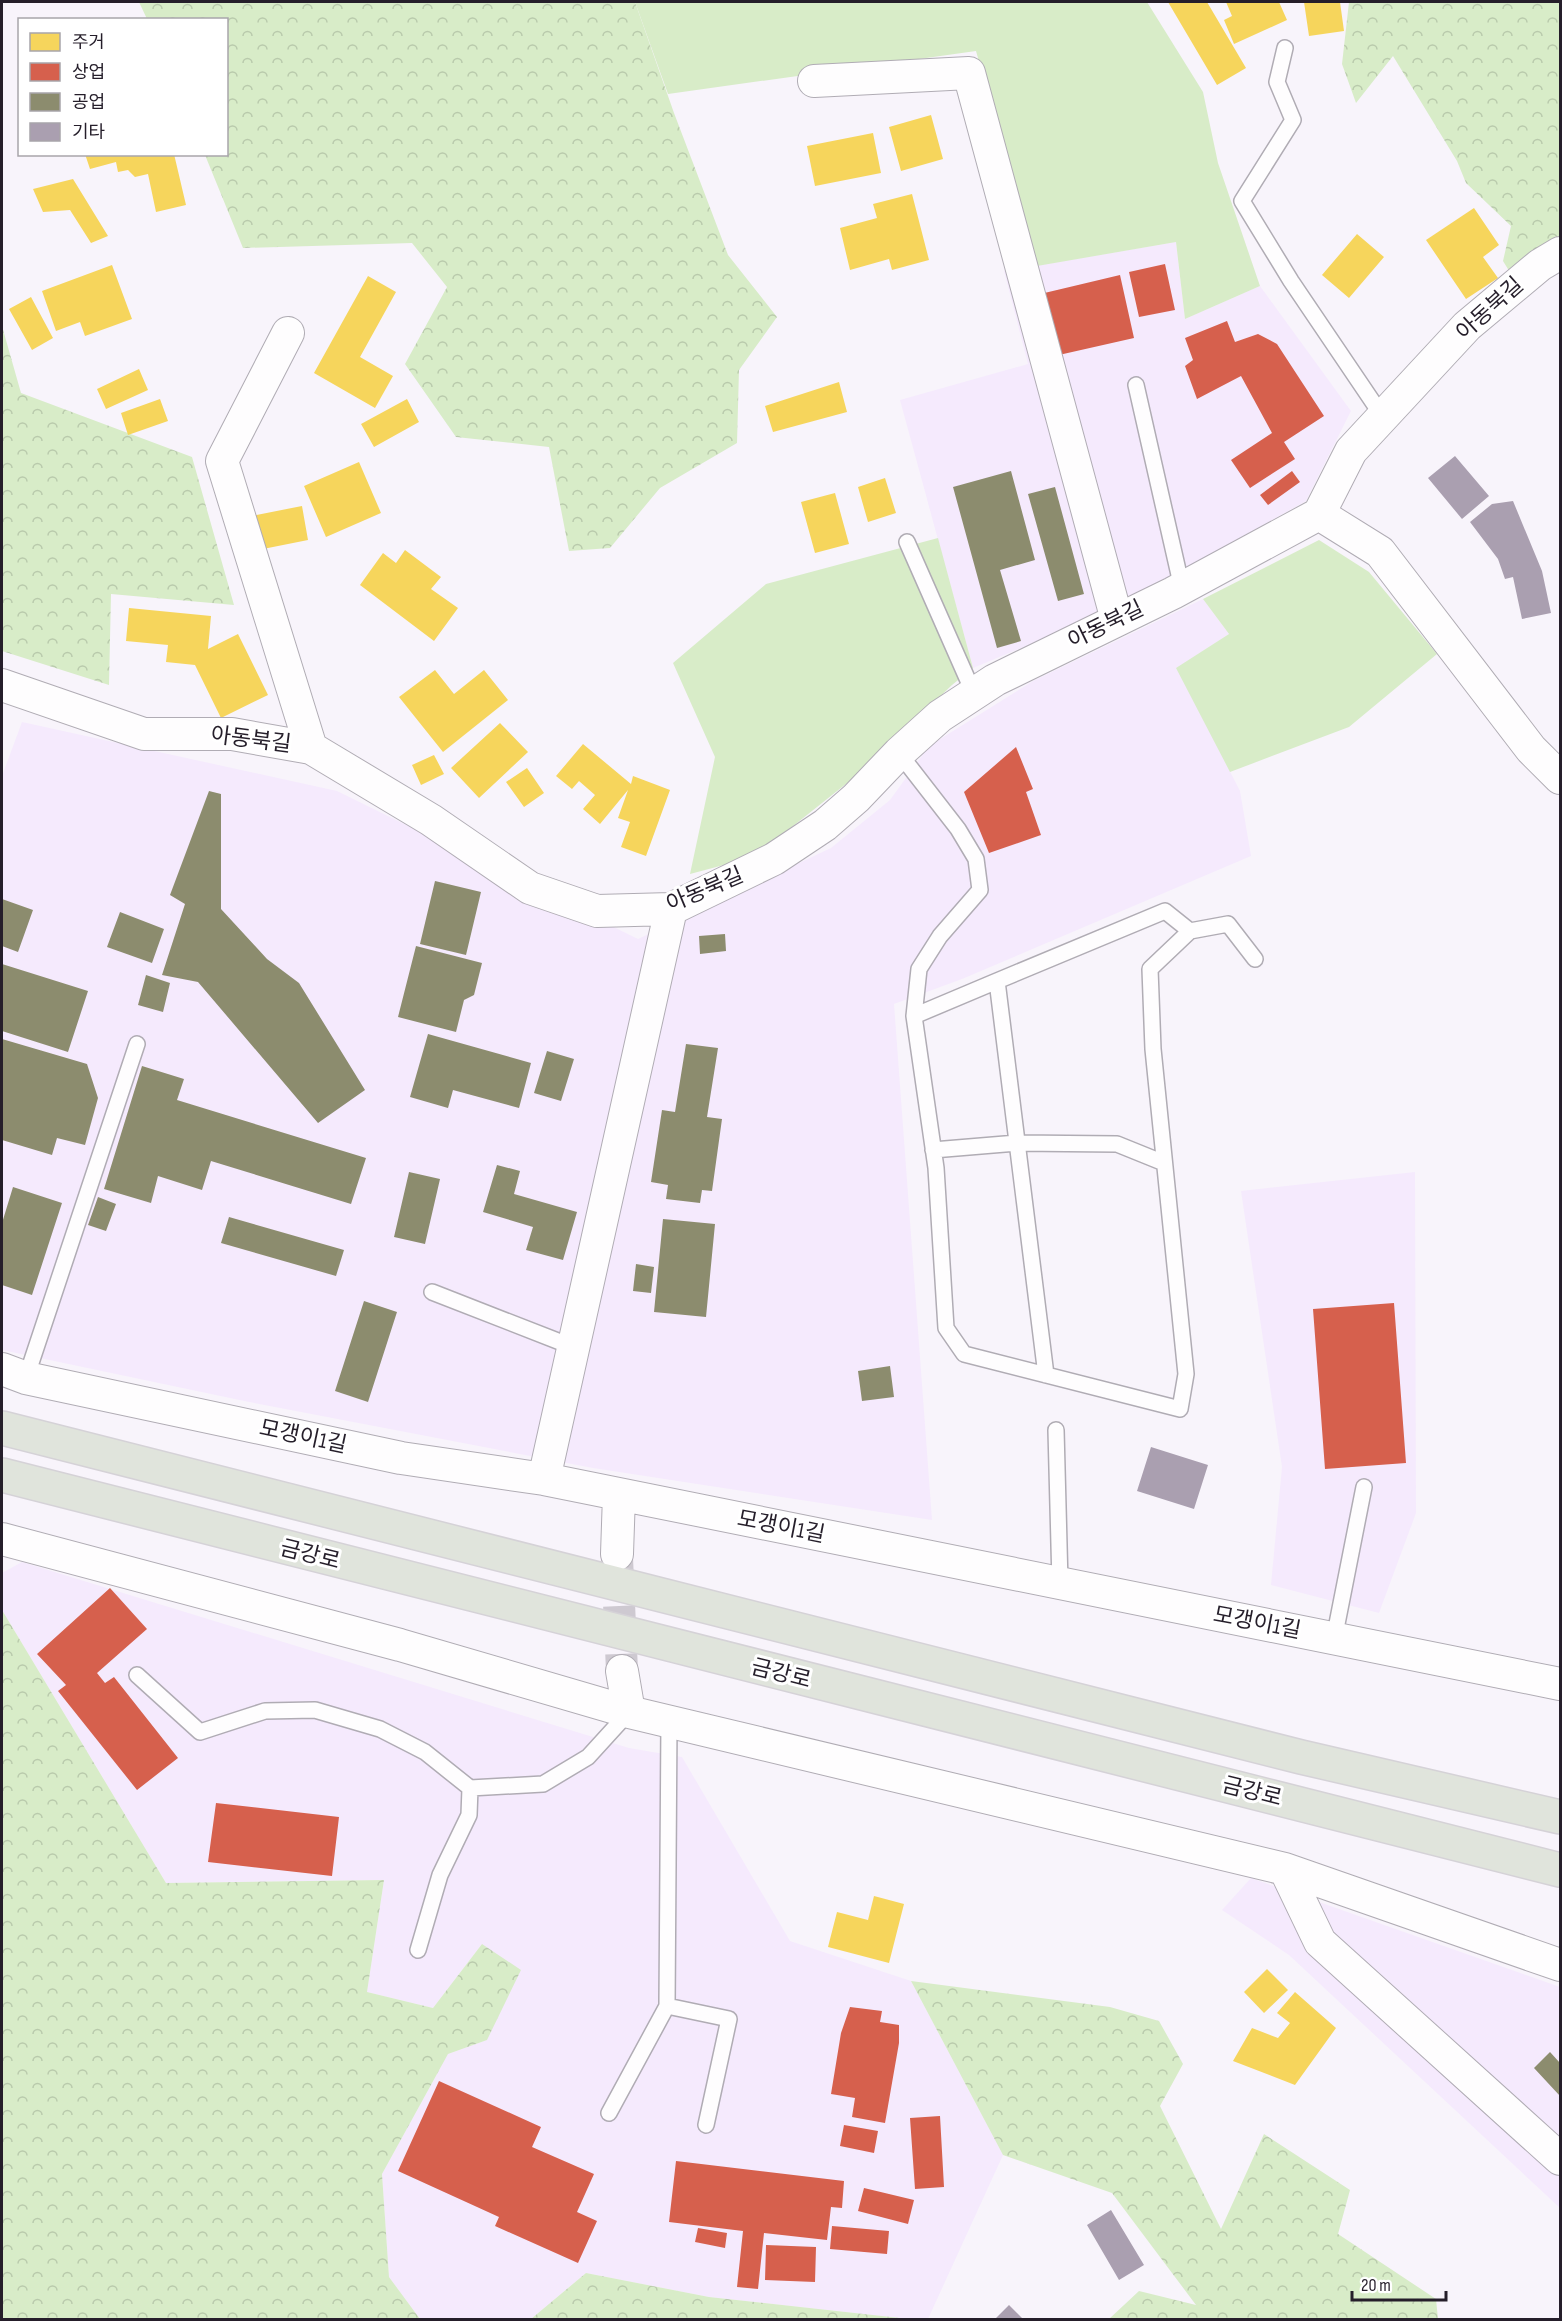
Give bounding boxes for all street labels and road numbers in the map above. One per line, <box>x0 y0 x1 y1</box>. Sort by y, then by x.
street label: 아동북길 <box>1451 272 1529 346</box>
street label: 아동북길 <box>1064 595 1148 655</box>
street label: 아동북길 <box>209 722 293 758</box>
street label: 아동북길 <box>662 862 748 918</box>
street label: 모갱이1길 <box>257 1415 349 1459</box>
street label: 모갱이1길 <box>735 1505 827 1549</box>
street label: 금강로 <box>277 1535 343 1575</box>
street label: 모갱이1길 <box>1211 1601 1303 1645</box>
street label: 금강로 <box>748 1654 814 1694</box>
street label: 금강로 <box>1219 1772 1285 1812</box>

